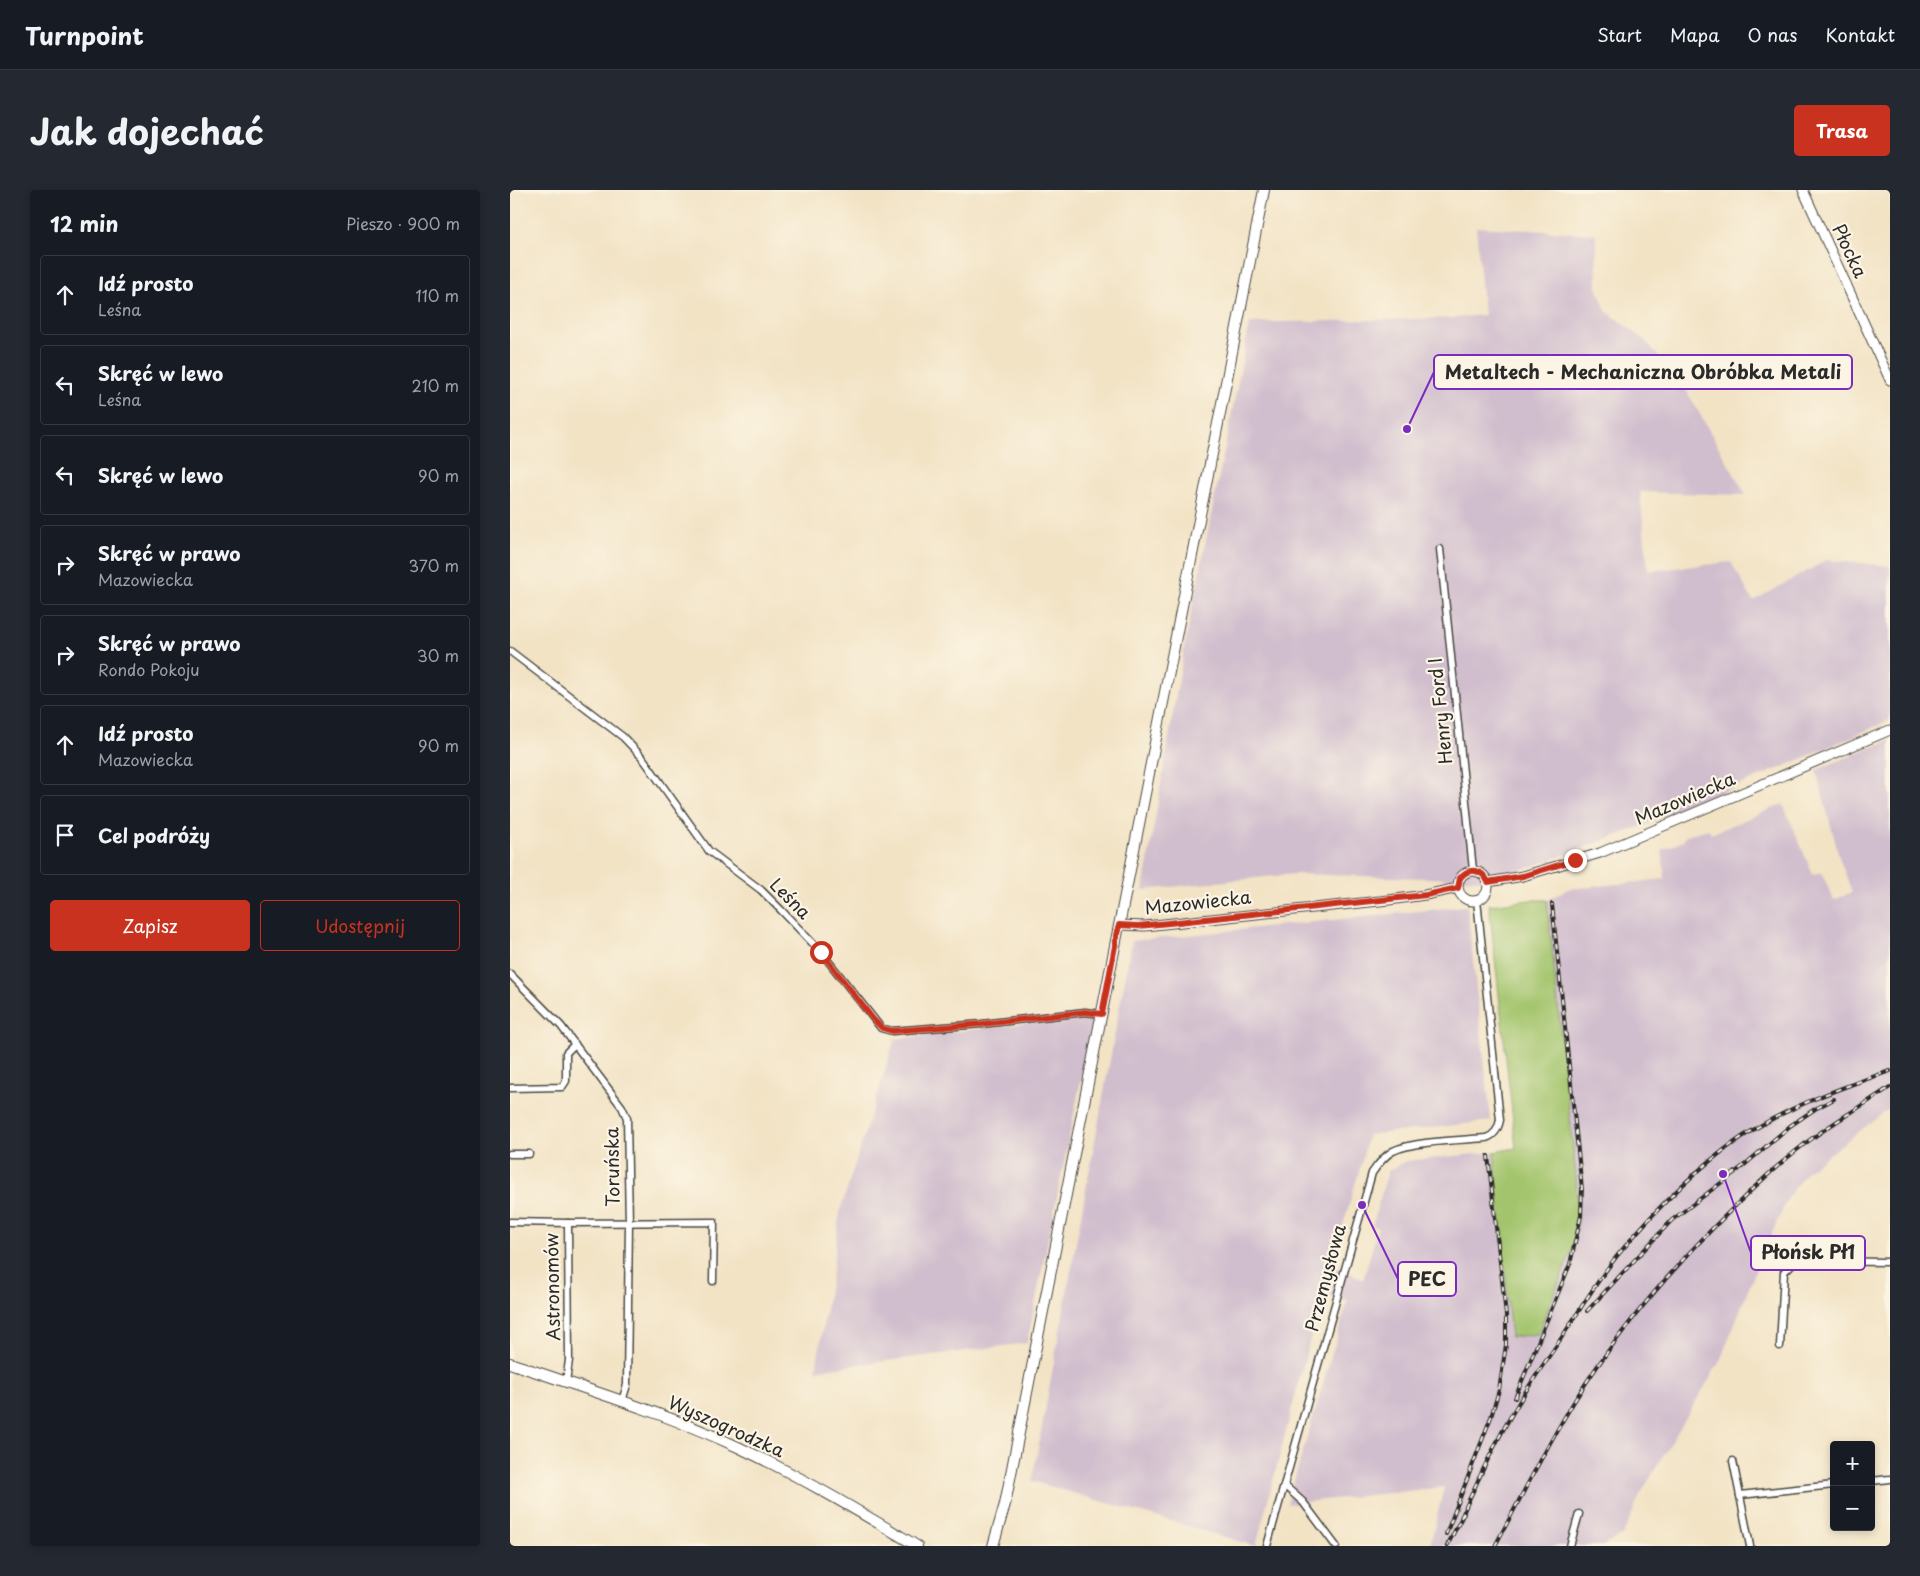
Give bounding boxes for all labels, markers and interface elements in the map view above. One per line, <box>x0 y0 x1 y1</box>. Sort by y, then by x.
text: Turnpoint <box>25 17 144 53</box>
text: Start <box>1597 21 1642 48</box>
text: Mapa <box>1670 21 1719 48</box>
text: O nas <box>1747 21 1797 48</box>
text: Kontakt <box>1825 21 1895 48</box>
text: Jak dojechać <box>30 104 264 157</box>
button: Trasa <box>1794 105 1890 156</box>
text: 12 min <box>50 207 119 239</box>
text: Pieszo · 900 m <box>346 211 460 235</box>
street label: Płocka <box>1826 219 1875 283</box>
text: Idź prosto <box>98 269 194 297</box>
icon: ahead <box>51 281 79 309</box>
text: 110 m <box>416 283 459 307</box>
text: Leśna <box>98 297 141 321</box>
callout: Metaltech - Mechaniczna Obróbka Metali <box>1434 355 1852 389</box>
text: Metaltech - Mechaniczna Obróbka Metali <box>1445 357 1841 385</box>
text: Skręć w lewo <box>98 359 223 387</box>
icon: left <box>51 371 79 399</box>
text: 210 m <box>411 373 459 397</box>
text: Leśna <box>98 387 141 411</box>
icon: left <box>51 461 79 489</box>
text: Skręć w lewo <box>98 461 223 489</box>
text: 90 m <box>418 463 459 487</box>
text: Skręć w prawo <box>98 539 241 567</box>
icon: right <box>51 551 79 579</box>
text: 370 m <box>409 553 459 577</box>
text: Mazowiecka <box>98 567 193 591</box>
text: Skręć w prawo <box>98 629 241 657</box>
icon: right <box>51 641 79 669</box>
text: 30 m <box>417 643 459 667</box>
street label: Henry Ford I <box>1420 656 1459 766</box>
text: Rondo Pokoju <box>98 657 199 681</box>
text: Idź prosto <box>98 719 194 747</box>
icon: ahead <box>51 731 79 759</box>
text: 90 m <box>418 733 459 757</box>
text: Mazowiecka <box>98 747 193 771</box>
street label: Mazowiecka <box>1630 764 1740 831</box>
icon: arrive <box>51 821 79 849</box>
text: Cel podróży <box>98 821 210 849</box>
route end <box>1564 849 1587 872</box>
street label: Leśna <box>764 871 818 925</box>
street label: Mazowiecka <box>1143 882 1253 921</box>
button: Zapisz <box>50 900 250 951</box>
button: Udostępnij <box>260 900 460 951</box>
route start <box>810 941 833 964</box>
street label: Toruńska <box>597 1126 626 1207</box>
street label: Przemysłowa <box>1297 1220 1352 1334</box>
street label: Astronomów <box>537 1233 566 1341</box>
callout: Płońsk Pł1 <box>1751 1236 1865 1270</box>
text: Płońsk Pł1 <box>1761 1237 1855 1265</box>
callout: PEC <box>1398 1262 1456 1296</box>
text: PEC <box>1408 1264 1446 1292</box>
street label: Wyszogrodzka <box>664 1388 790 1464</box>
map controls <box>1830 1441 1875 1531</box>
button: + <box>1830 1441 1875 1486</box>
button: − <box>1830 1486 1875 1531</box>

